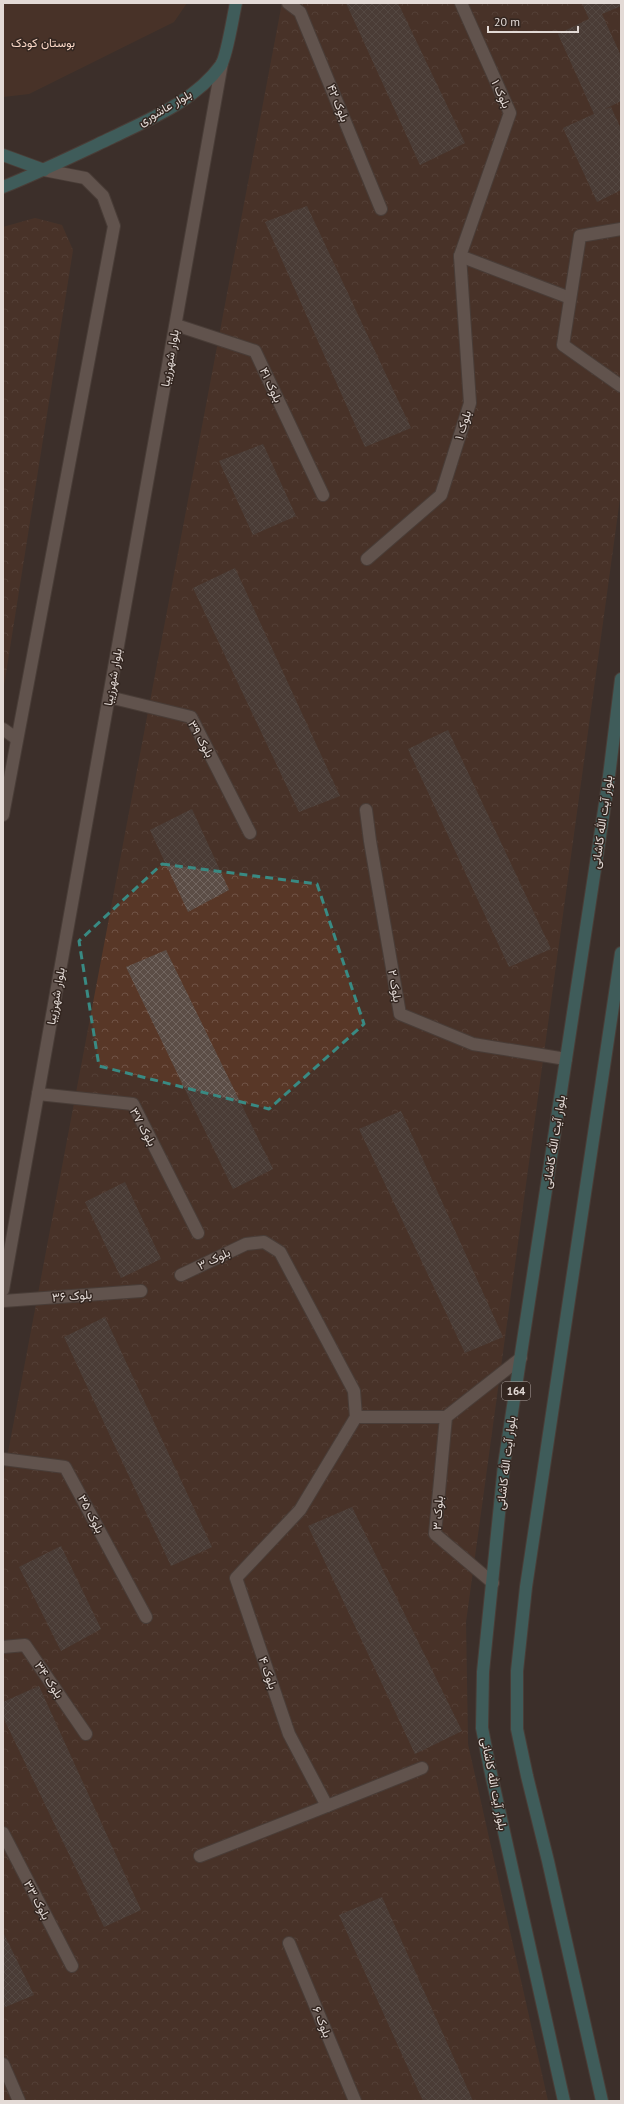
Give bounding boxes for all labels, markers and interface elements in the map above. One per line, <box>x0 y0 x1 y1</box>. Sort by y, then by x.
scale bar <box>488 8 578 34</box>
text: 20 m <box>494 14 520 29</box>
park label: بوستان کودک <box>11 35 75 51</box>
street label: بلوک ۱ <box>488 77 514 111</box>
street label: بلوک ۴۲ <box>323 82 353 124</box>
street label: بلوار عاشوری <box>135 86 195 130</box>
street label: بلوار شهرزیبا <box>157 328 183 388</box>
street label: بلوک ۴۱ <box>256 365 286 405</box>
street label: بلوک ۱ <box>451 408 475 442</box>
street label: بلوار شهرزیبا <box>100 647 126 707</box>
street label: بلوک ۳۹ <box>184 718 218 760</box>
street label: بلوار آیت الله کاشانی <box>588 774 616 870</box>
street label: بلوار شهرزیبا <box>43 966 69 1026</box>
street label: بلوک ۲ <box>384 969 406 1003</box>
street label: بلوار آیت الله کاشانی <box>539 1094 569 1190</box>
street label: بلوک ۳۷ <box>126 1105 160 1149</box>
street label: بلوک ۳ <box>195 1244 233 1274</box>
street label: بلوک ۳۶ <box>51 1287 93 1305</box>
road number: 164 <box>502 1382 530 1400</box>
street label: بلوار آیت الله کاشانی <box>492 1415 520 1511</box>
street label: بلوک ۳۵ <box>74 1492 108 1536</box>
street label: بلوک ۳ <box>429 1495 447 1531</box>
street label: بلوک ۴ <box>255 1655 281 1691</box>
street label: بلوک ۳۴ <box>31 1658 67 1702</box>
street label: بلوار آیت الله کاشانی <box>477 1736 511 1832</box>
street label: بلوک ۳۳ <box>20 1878 54 1922</box>
street label: بلوک ۶ <box>309 2004 335 2040</box>

